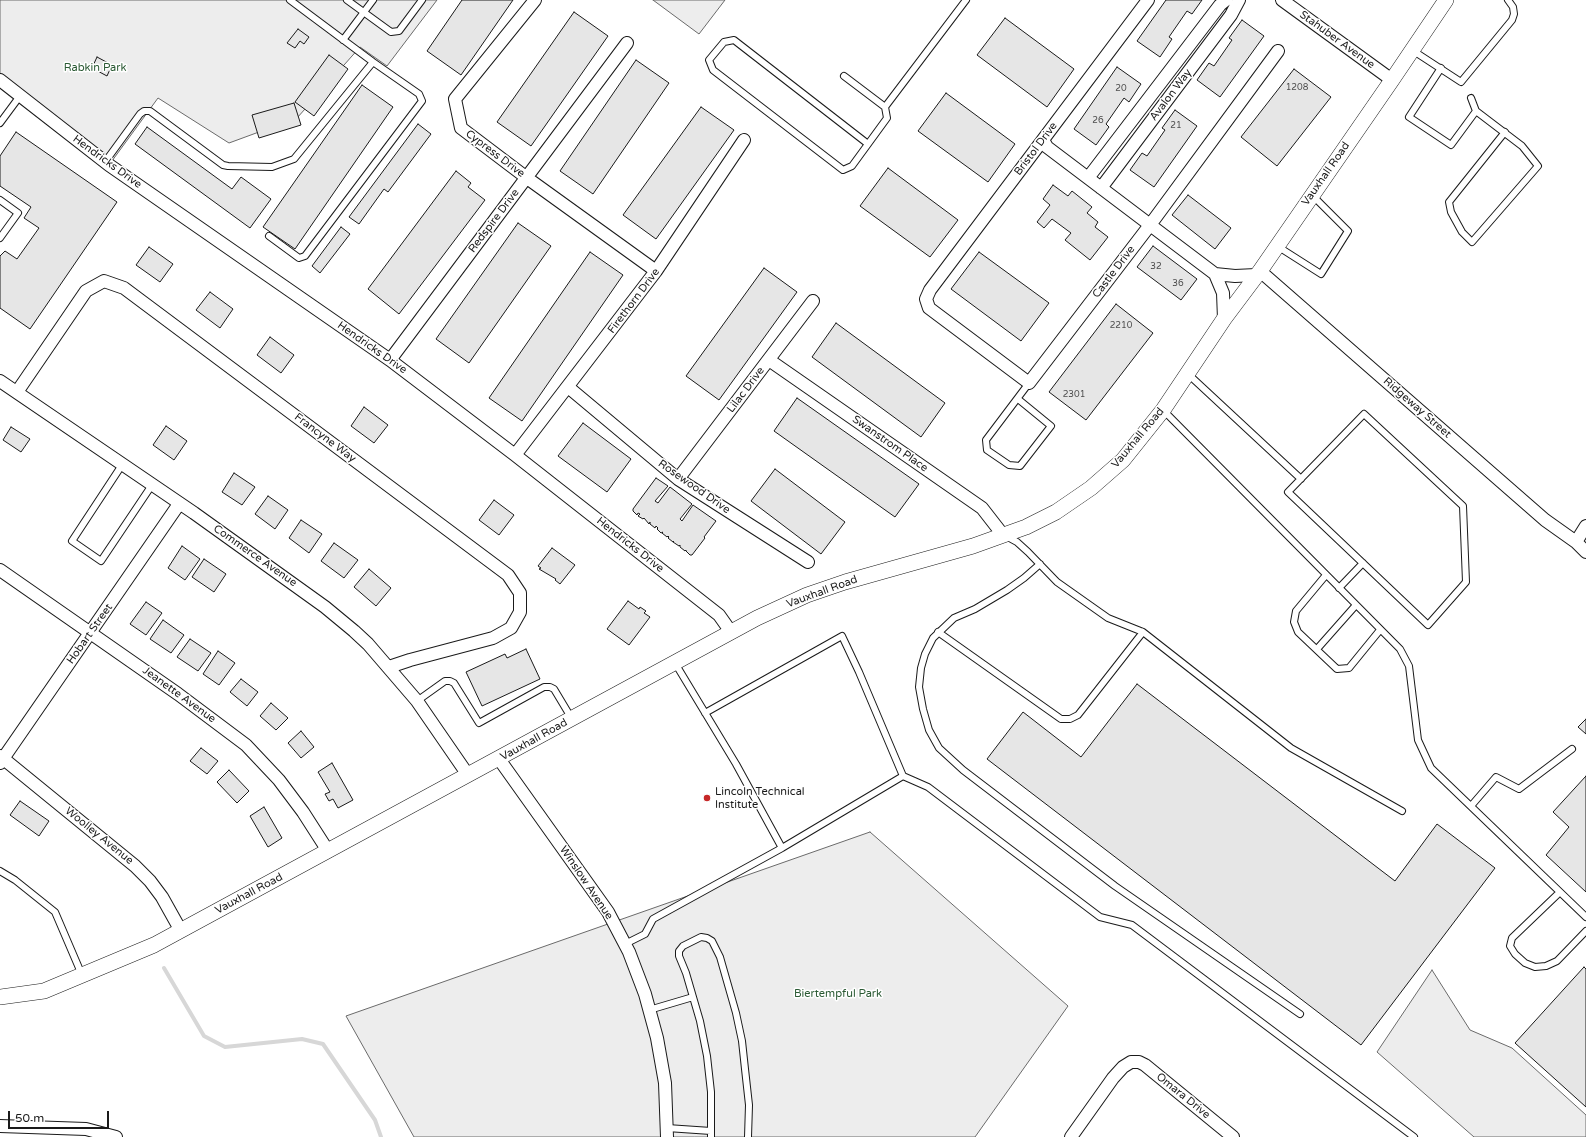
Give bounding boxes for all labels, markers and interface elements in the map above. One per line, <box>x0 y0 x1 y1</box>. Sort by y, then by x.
street label: Stahuber Avenue <box>1297 8 1377 72</box>
park label: Rabkin Park <box>64 61 126 75</box>
street label: Avalon Way <box>1147 67 1195 123</box>
house number: 1208 <box>1286 83 1308 93</box>
house number: 20 <box>1115 84 1127 94</box>
house number: 26 <box>1092 116 1104 126</box>
street label: Bristol Drive <box>1012 120 1060 178</box>
house number: 21 <box>1170 121 1182 131</box>
street label: Cypress Drive <box>463 127 527 181</box>
street label: Hendricks Drive <box>70 133 144 191</box>
street label: Vauxhall Road <box>1299 140 1353 208</box>
street label: Redspire Drive <box>466 187 522 255</box>
street label: Castle Drive <box>1090 243 1138 301</box>
house number: 32 <box>1150 262 1162 272</box>
street label: Firethorn Drive <box>605 266 663 336</box>
house number: 36 <box>1172 279 1184 289</box>
street label: Hendricks Drive <box>335 319 409 377</box>
house number: 2210 <box>1110 321 1132 331</box>
street label: Lilac Drive <box>725 365 767 415</box>
street label: Ridgeway Street <box>1380 375 1454 441</box>
house number: 2301 <box>1063 390 1085 400</box>
street label: Vauxhall Road <box>1109 405 1167 471</box>
street label: Francyne Way <box>292 411 358 465</box>
street label: Swanstrom Place <box>850 413 930 475</box>
street label: Rosewood Drive <box>655 457 733 517</box>
street label: Hendricks Drive <box>594 515 666 575</box>
street label: Commerce Avenue <box>211 522 299 590</box>
street label: Vauxhall Road <box>785 573 859 611</box>
street label: Hobart Street <box>64 601 116 667</box>
street label: Jeanette Avenue <box>140 664 218 726</box>
street label: Vauxhall Road <box>498 716 570 764</box>
place label: Lincoln Technical Institute <box>715 785 805 811</box>
marker: Lincoln Technical Institute <box>702 793 712 803</box>
street label: Woolley Avenue <box>62 805 136 867</box>
street label: Winslow Avenue <box>556 844 616 922</box>
street label: Vauxhall Road <box>213 871 285 917</box>
park label: Biertempful Park <box>794 987 882 1001</box>
street label: Omara Drive <box>1153 1070 1213 1122</box>
scale bar <box>10 1103 111 1129</box>
text: 50 m <box>15 1111 44 1125</box>

